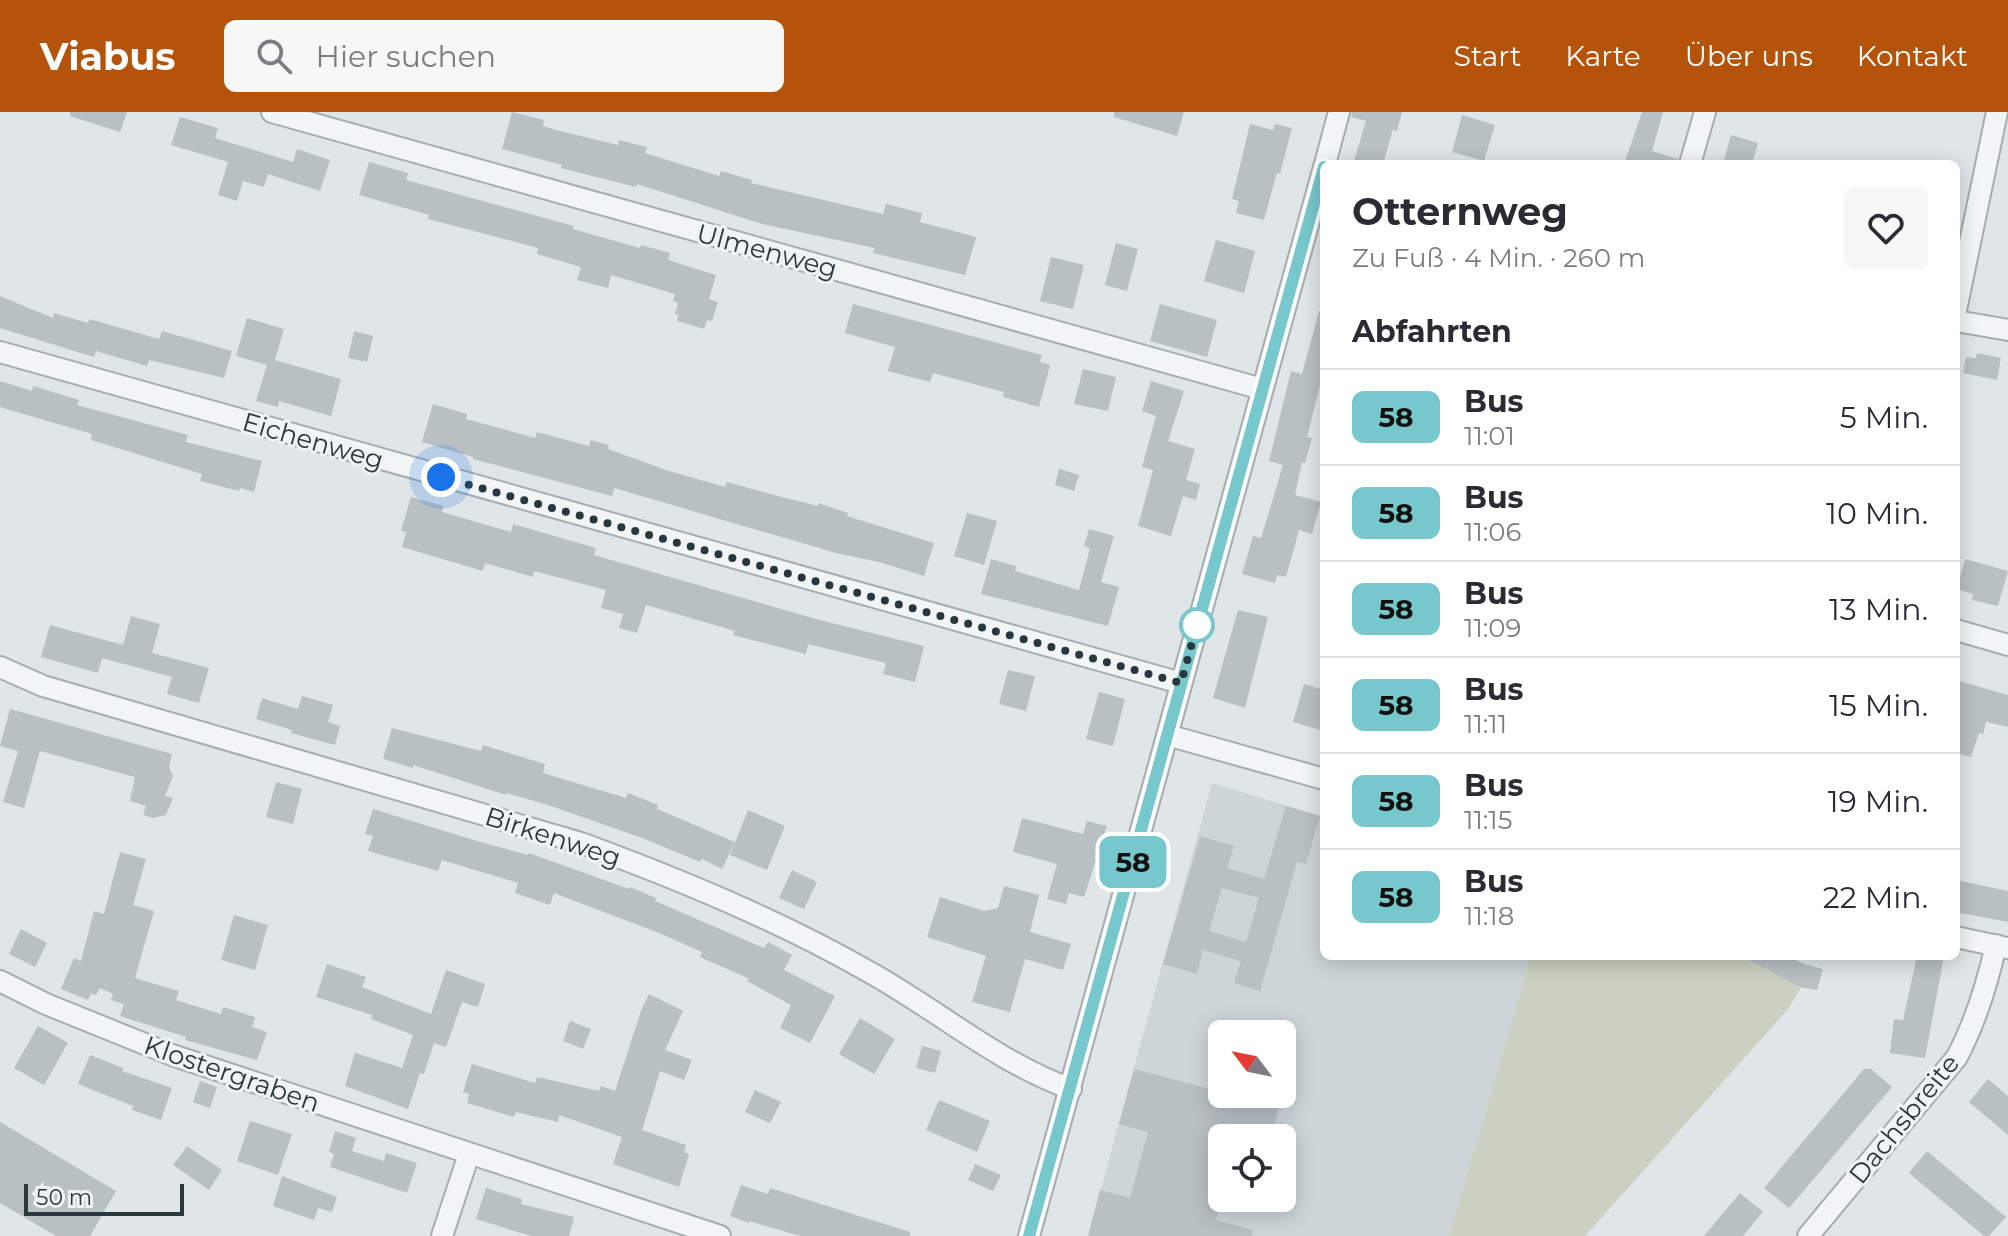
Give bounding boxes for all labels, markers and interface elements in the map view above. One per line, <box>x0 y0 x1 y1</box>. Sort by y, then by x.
search box <box>224 20 784 92</box>
text: Viabus <box>40 33 176 80</box>
icon: search <box>252 34 296 78</box>
text: Hier suchen <box>316 38 496 75</box>
text: Start <box>1454 39 1521 73</box>
text: Karte <box>1565 39 1641 73</box>
text: Über uns <box>1685 39 1813 73</box>
text: Kontakt <box>1857 39 1968 73</box>
button: heart <box>1844 186 1928 270</box>
text: Otternweg <box>1352 188 1568 235</box>
street label: Ulmenweg <box>693 217 841 285</box>
text: Zu Fuß · 4 Min. · 260 m <box>1352 242 1645 274</box>
text: Abfahrten <box>1352 313 1512 350</box>
text: Bus <box>1464 383 1524 420</box>
text: 5 Min. <box>1840 399 1928 436</box>
text: 58 <box>1378 400 1414 434</box>
street label: Eichenweg <box>239 406 387 476</box>
text: 11:01 <box>1464 420 1515 452</box>
your location <box>421 457 461 497</box>
text: Bus <box>1464 479 1524 516</box>
text: 10 Min. <box>1826 495 1928 532</box>
text: 58 <box>1378 496 1414 530</box>
text: 11:06 <box>1464 516 1521 548</box>
text: Bus <box>1464 575 1524 612</box>
text: 13 Min. <box>1829 591 1928 628</box>
text: 58 <box>1378 592 1414 626</box>
unlabelled marker <box>1180 608 1214 642</box>
text: 11:09 <box>1464 612 1521 644</box>
text: Bus <box>1464 671 1524 708</box>
text: 15 Min. <box>1829 687 1928 724</box>
text: 58 <box>1378 688 1414 722</box>
text: 11:11 <box>1464 708 1507 740</box>
text: Bus <box>1464 767 1524 804</box>
text: 19 Min. <box>1828 783 1928 820</box>
text: 58 <box>1378 784 1414 818</box>
street label: Birkenweg <box>481 800 625 874</box>
text: 11:15 <box>1464 804 1512 836</box>
line badge: 58 <box>1097 836 1169 888</box>
text: 58 <box>1115 845 1151 879</box>
text: Bus <box>1464 863 1524 900</box>
text: 22 Min. <box>1823 879 1928 916</box>
text: 58 <box>1378 880 1414 914</box>
text: 11:18 <box>1464 900 1514 932</box>
north arrow <box>1208 1020 1296 1108</box>
map controls <box>1208 1020 1296 1212</box>
street label: Klostergraben <box>140 1029 324 1119</box>
street label: Dachsbreite <box>1842 1048 1966 1190</box>
button: locate <box>1208 1124 1296 1212</box>
scale bar <box>24 1180 184 1216</box>
text: 50 m <box>36 1184 92 1211</box>

